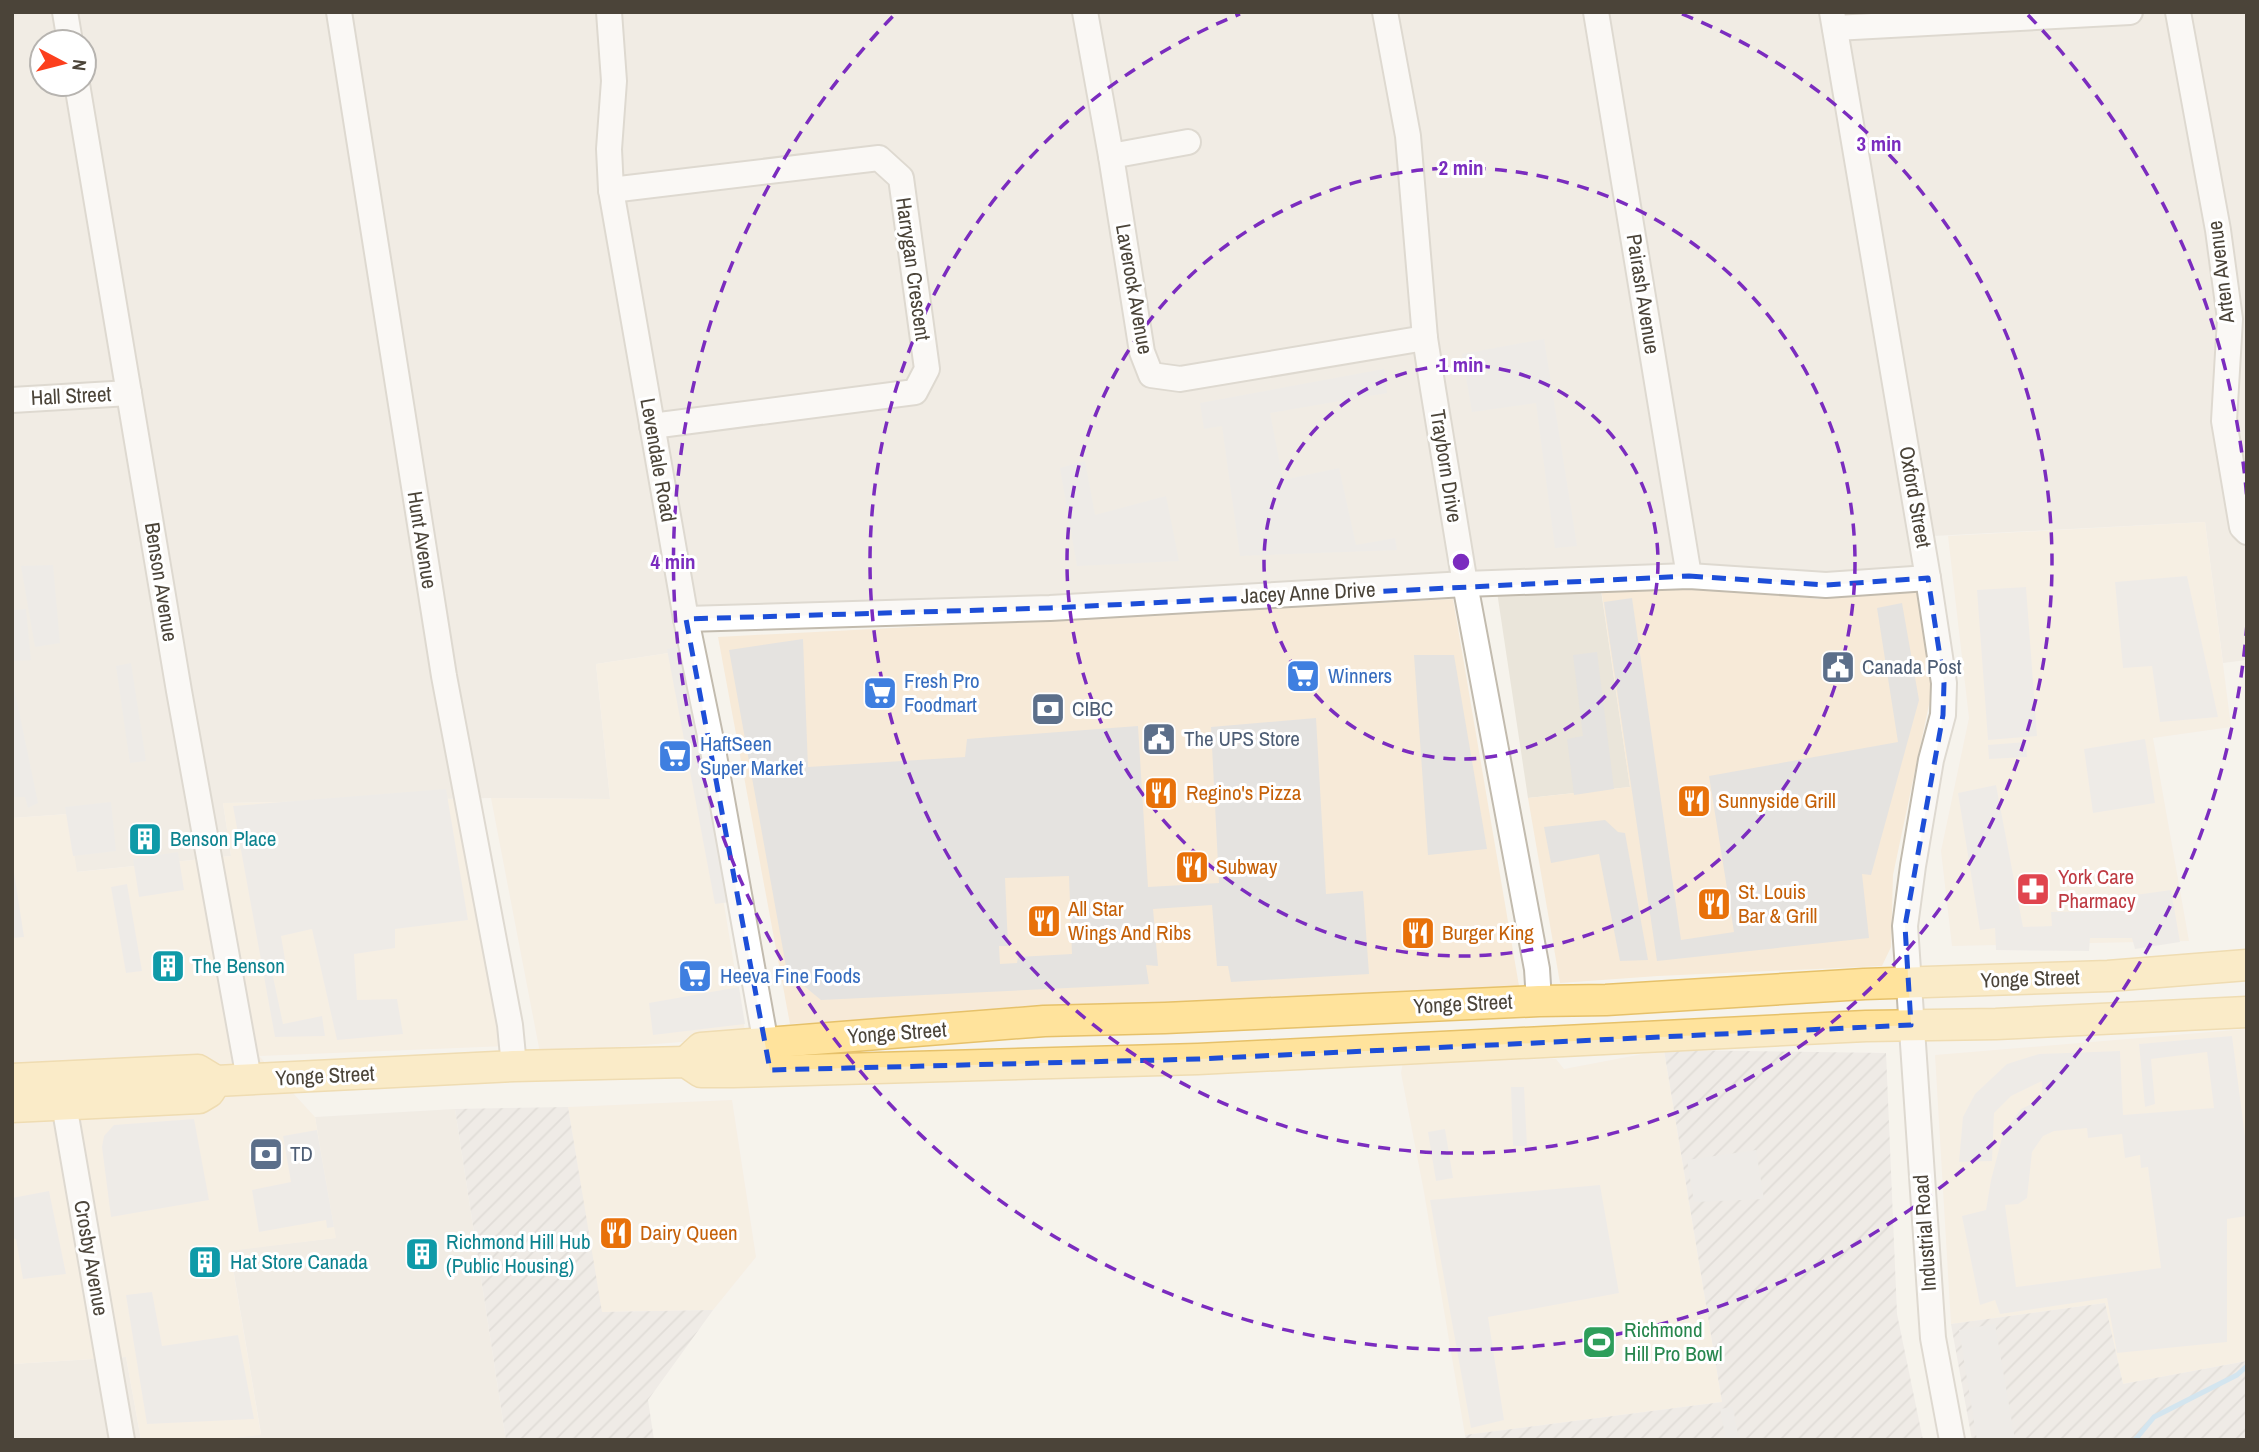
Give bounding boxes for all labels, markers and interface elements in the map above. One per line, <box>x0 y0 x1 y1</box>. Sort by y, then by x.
north arrow <box>28 28 98 98</box>
text: N <box>66 58 93 72</box>
text: 3 min <box>1857 129 1901 158</box>
text: 2 min <box>1439 153 1483 182</box>
street label: Harrygan Crescent <box>889 195 938 343</box>
street label: Arten Avenue <box>2200 219 2241 326</box>
street label: Laverock Avenue <box>1109 221 1160 356</box>
street label: Pairash Avenue <box>1620 232 1667 356</box>
text: 1 min <box>1439 350 1483 379</box>
street label: Hall Street <box>30 379 112 412</box>
street label: Levendale Road <box>633 396 684 524</box>
street label: Trayborn Drive <box>1423 407 1470 525</box>
street label: Oxford Street <box>1892 444 1939 550</box>
street label: Hunt Avenue <box>400 489 445 591</box>
street label: Benson Avenue <box>138 520 185 644</box>
text: 4 min <box>651 547 695 576</box>
centre of rings <box>1449 550 1473 574</box>
street label: Jacey Anne Drive <box>1240 574 1376 611</box>
public building icon: Canada Post <box>1819 648 1857 686</box>
place label: Canada Post <box>1862 652 1962 681</box>
supermarket icon: Winners <box>1284 657 1322 695</box>
place label: Winners <box>1328 661 1392 690</box>
place label: Fresh Pro Foodmart <box>904 666 980 719</box>
supermarket icon: Fresh Pro Foodmart <box>861 674 899 712</box>
bank icon: CIBC <box>1029 690 1067 728</box>
place label: CIBC <box>1072 694 1113 723</box>
public building icon: The UPS Store <box>1140 720 1178 758</box>
place label: The UPS Store <box>1184 724 1300 753</box>
place label: HaftSeen Super Market <box>700 729 804 782</box>
supermarket icon: HaftSeen Super Market <box>656 737 694 775</box>
restaurant icon: Regino's Pizza <box>1142 774 1180 812</box>
place label: Regino's Pizza <box>1186 778 1302 807</box>
restaurant icon: Sunnyside Grill <box>1675 782 1713 820</box>
place label: Sunnyside Grill <box>1718 786 1836 815</box>
building icon: Benson Place <box>126 820 164 858</box>
place label: Benson Place <box>170 824 276 853</box>
restaurant icon: Subway <box>1173 848 1211 886</box>
place label: Subway <box>1216 852 1278 881</box>
place label: York Care Pharmacy <box>2058 862 2136 915</box>
pharmacy icon: York Care Pharmacy <box>2014 870 2052 908</box>
place label: St. Louis Bar & Grill <box>1738 877 1817 930</box>
restaurant icon: St. Louis Bar & Grill <box>1695 885 1733 923</box>
place label: All Star Wings And Ribs <box>1067 894 1191 947</box>
restaurant icon: All Star Wings And Ribs <box>1025 902 1063 940</box>
restaurant icon: Burger King <box>1399 914 1437 952</box>
place label: Burger King <box>1442 918 1534 947</box>
building icon: The Benson <box>149 947 187 985</box>
place label: The Benson <box>192 951 285 980</box>
supermarket icon: Heeva Fine Foods <box>676 957 714 995</box>
place label: Heeva Fine Foods <box>720 961 861 990</box>
street label: Yonge Street <box>1980 962 2080 995</box>
street label: Yonge Street <box>1413 986 1513 1021</box>
street label: Yonge Street <box>846 1015 948 1050</box>
street label: Yonge Street <box>275 1058 375 1093</box>
bank icon: TD <box>247 1135 285 1173</box>
place label: TD <box>290 1139 313 1168</box>
street label: Industrial Road <box>1906 1174 1943 1292</box>
street label: Crosby Avenue <box>67 1198 116 1318</box>
restaurant icon: Dairy Queen <box>597 1214 635 1252</box>
place label: Dairy Queen <box>640 1218 738 1247</box>
place label: Richmond Hill Hub (Public Housing) <box>446 1227 591 1280</box>
building icon: Richmond Hill Hub (Public Housing) <box>403 1235 441 1273</box>
building icon: Hat Store Canada <box>186 1243 224 1281</box>
place label: Hat Store Canada <box>230 1247 368 1276</box>
place label: Richmond Hill Pro Bowl <box>1624 1315 1723 1368</box>
sports icon: Richmond Hill Pro Bowl <box>1580 1323 1618 1361</box>

